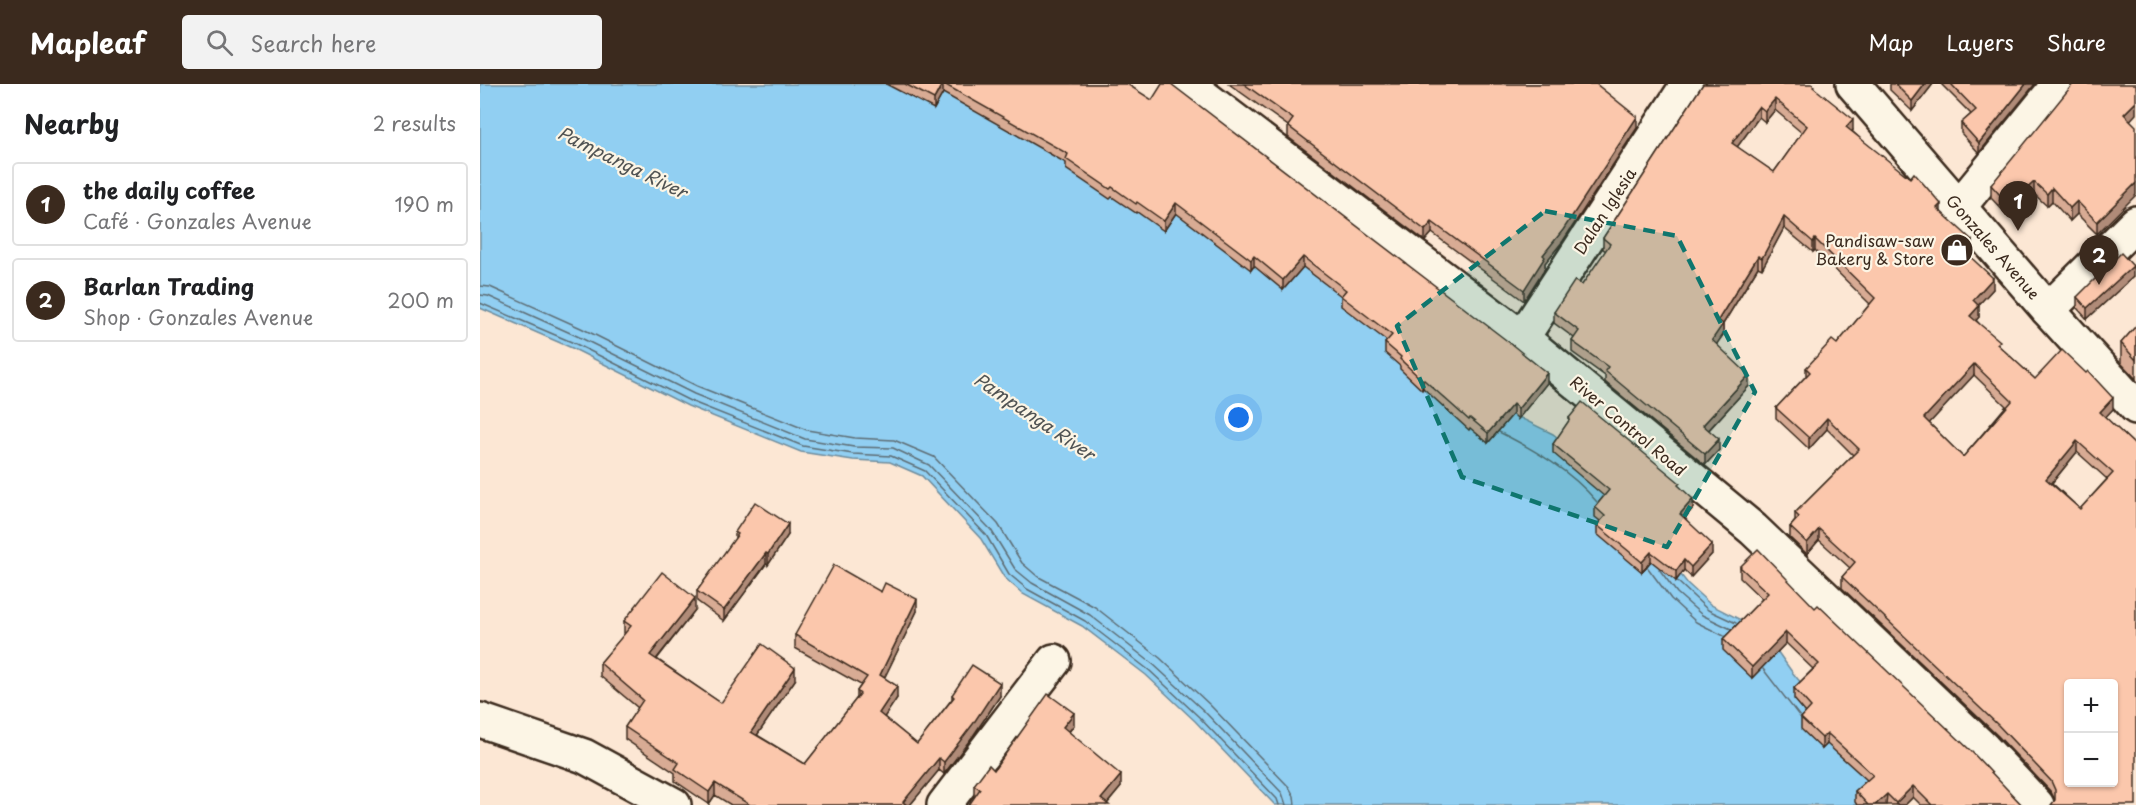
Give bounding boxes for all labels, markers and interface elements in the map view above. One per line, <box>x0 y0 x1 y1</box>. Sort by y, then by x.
search box <box>182 15 602 69</box>
text: Mapleaf <box>30 21 146 64</box>
icon: search <box>203 26 236 59</box>
text: Search here <box>251 26 376 59</box>
text: Map <box>1869 26 1913 58</box>
text: Layers <box>1946 26 2014 58</box>
text: Share <box>2047 26 2106 58</box>
text: Nearby <box>24 104 119 143</box>
text: 2 results <box>373 108 456 138</box>
water label: Pampanga River <box>554 119 694 206</box>
street label: Dalan Iglesia <box>1567 162 1641 259</box>
text: the daily coffee <box>83 173 255 206</box>
pin: 1 <box>1998 182 2038 231</box>
text: 1 <box>41 189 50 219</box>
text: 190 m <box>395 189 454 219</box>
street label: Gonzales Avenue <box>1941 189 2046 304</box>
text: Café · Gonzales Avenue <box>83 206 312 236</box>
place label: Pandisaw-saw Bakery & Store <box>1815 228 1935 270</box>
shop icon: Pandisaw-saw Bakery & Store <box>1939 232 1975 268</box>
pin: 2 <box>2080 236 2118 285</box>
text: Barlan Trading <box>83 269 254 302</box>
text: 2 <box>38 285 53 315</box>
text: 200 m <box>387 285 454 315</box>
text: Shop · Gonzales Avenue <box>83 302 313 332</box>
water label: Pampanga River <box>969 365 1103 468</box>
street label: River Control Road <box>1565 369 1692 481</box>
your location <box>1224 403 1253 432</box>
map controls <box>2064 679 2118 787</box>
button: + <box>2064 679 2118 733</box>
button: − <box>2064 733 2118 787</box>

